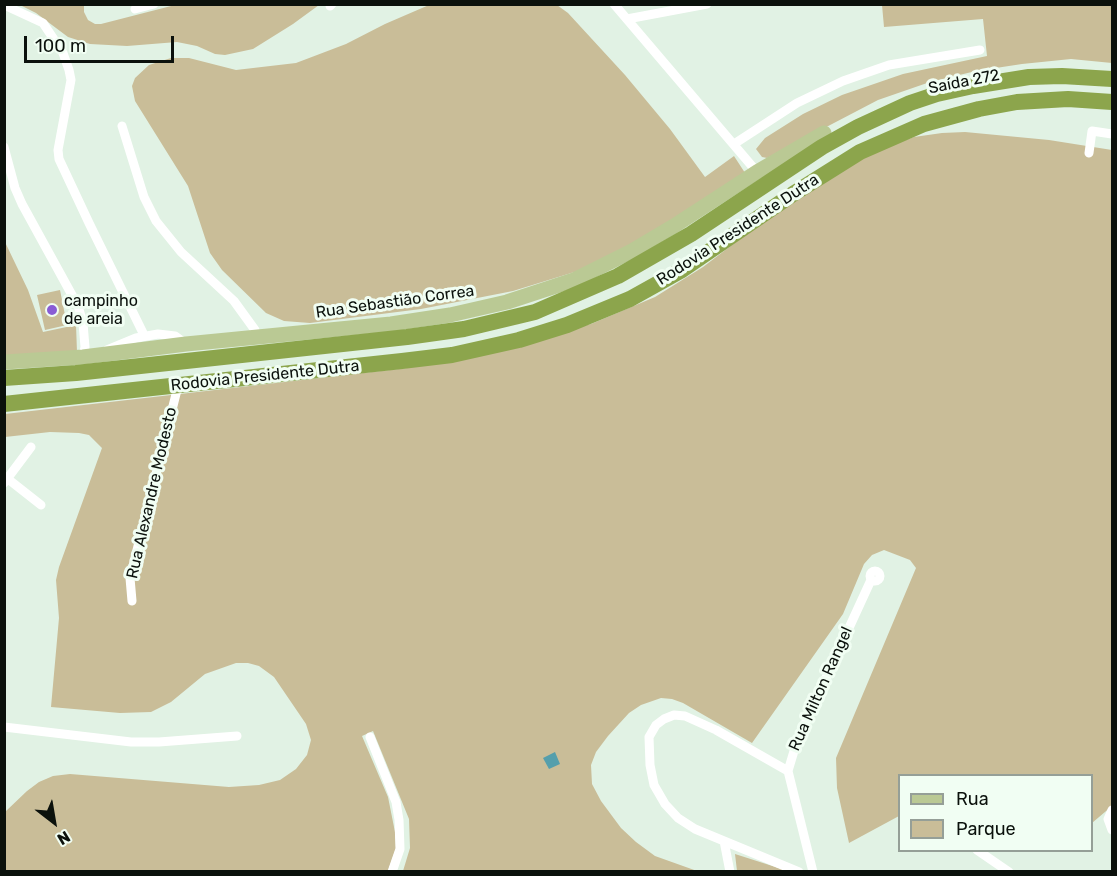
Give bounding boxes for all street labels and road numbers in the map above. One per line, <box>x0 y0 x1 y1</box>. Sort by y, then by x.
street label: Saída 272 <box>927 66 1001 98</box>
street label: Rodovia Presidente Dutra <box>653 170 823 290</box>
street label: Rua Sebastião Correa <box>314 281 476 323</box>
street label: Rodovia Presidente Dutra <box>170 357 360 395</box>
street label: Rua Alexandre Modesto <box>123 405 181 581</box>
street label: Rua Milton Rangel <box>785 624 857 754</box>

